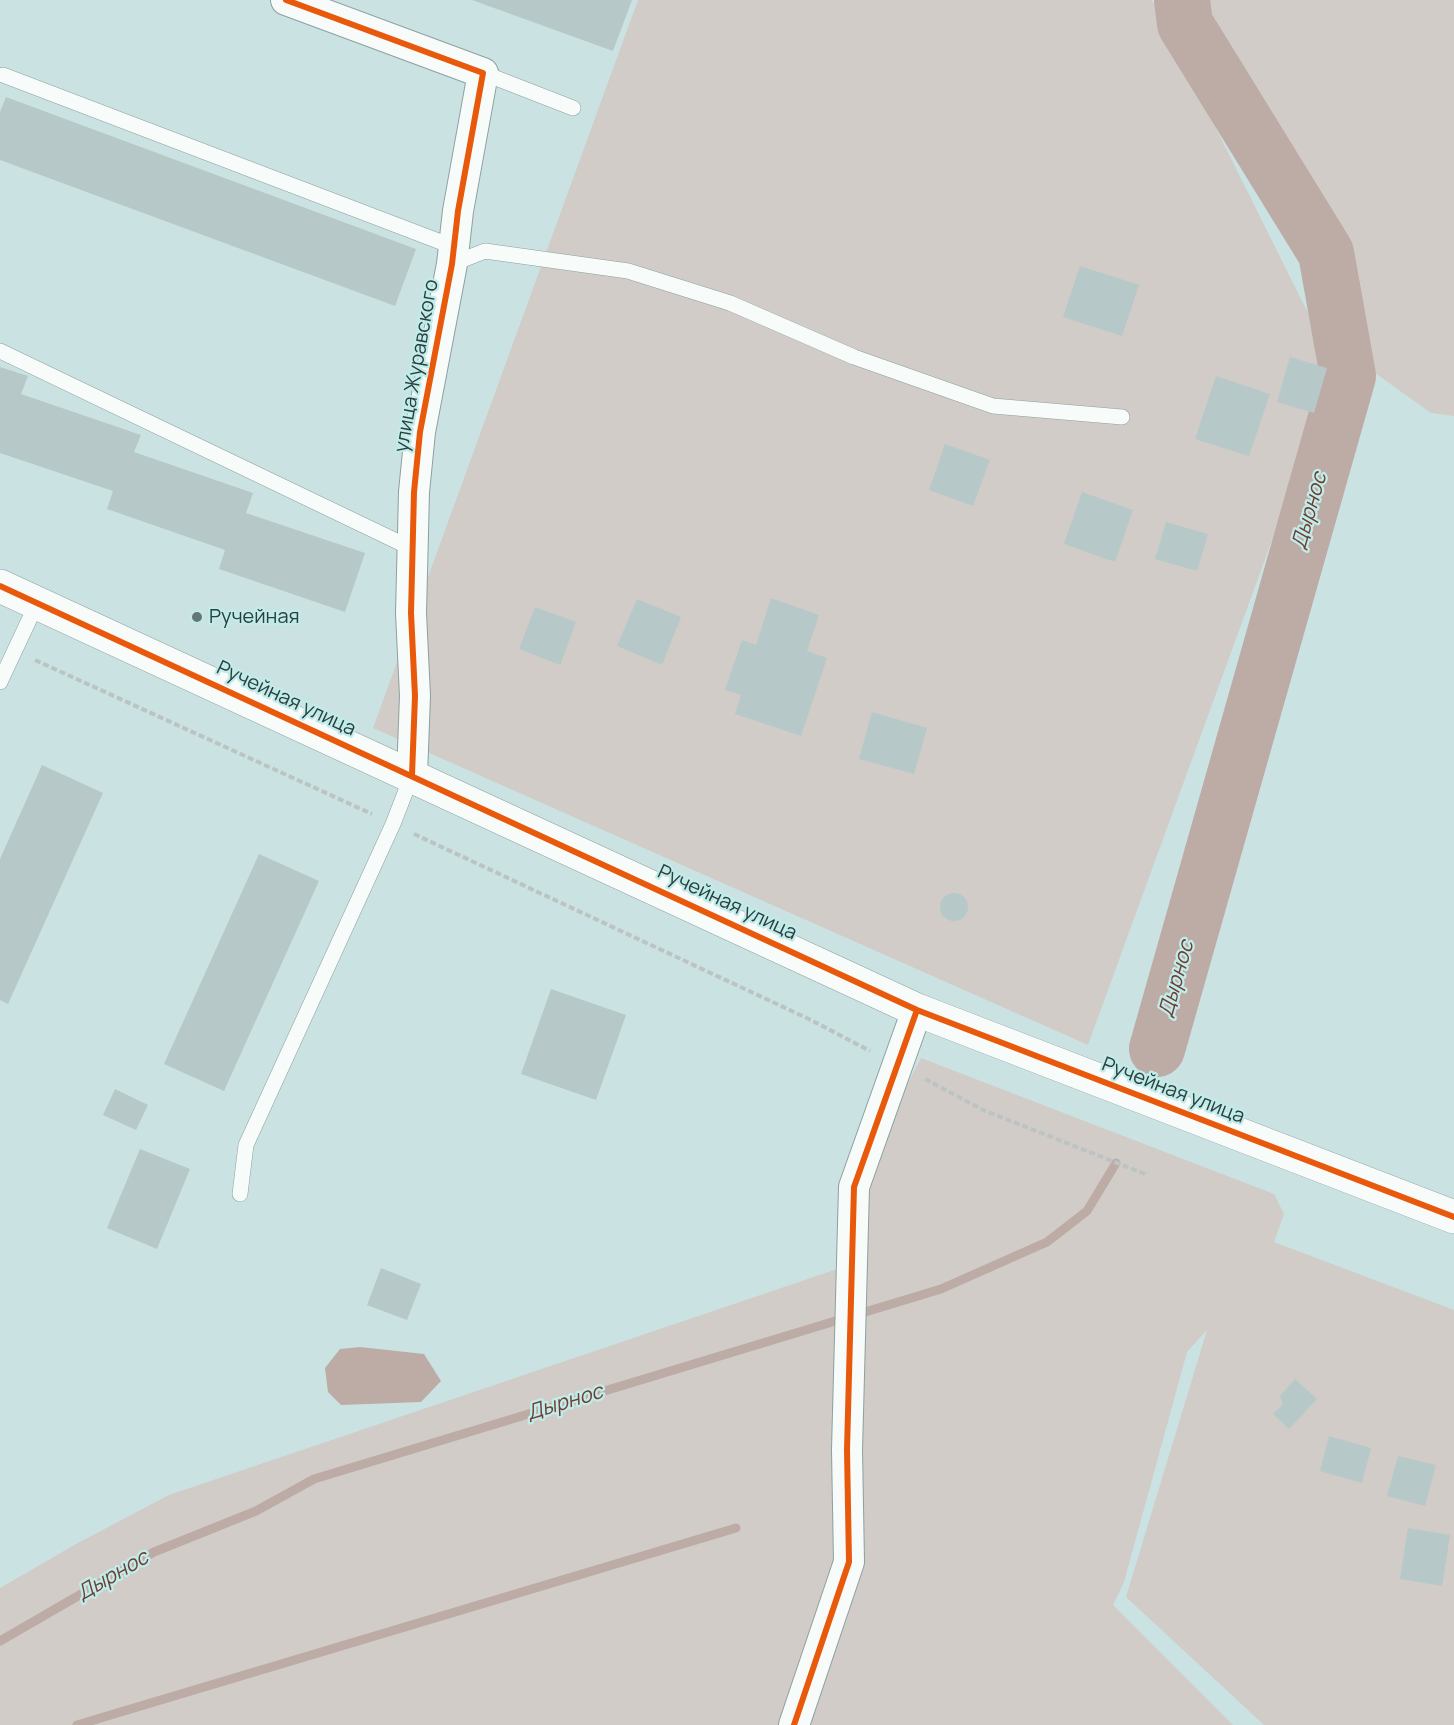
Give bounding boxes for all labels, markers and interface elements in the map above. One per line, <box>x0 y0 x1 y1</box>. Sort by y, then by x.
street label: улица Журавского <box>390 278 444 454</box>
water label: Дырнос <box>1287 470 1333 552</box>
place label: Ручейная <box>209 605 300 629</box>
marker: Ручейная <box>190 610 204 624</box>
street label: Ручейная улица <box>212 656 360 742</box>
street label: Ручейная улица <box>653 860 801 946</box>
water label: Дырнос <box>1154 938 1200 1020</box>
street label: Ручейная улица <box>1098 1053 1248 1129</box>
water label: Дырнос <box>524 1379 606 1427</box>
water label: Дырнос <box>73 1545 153 1607</box>

